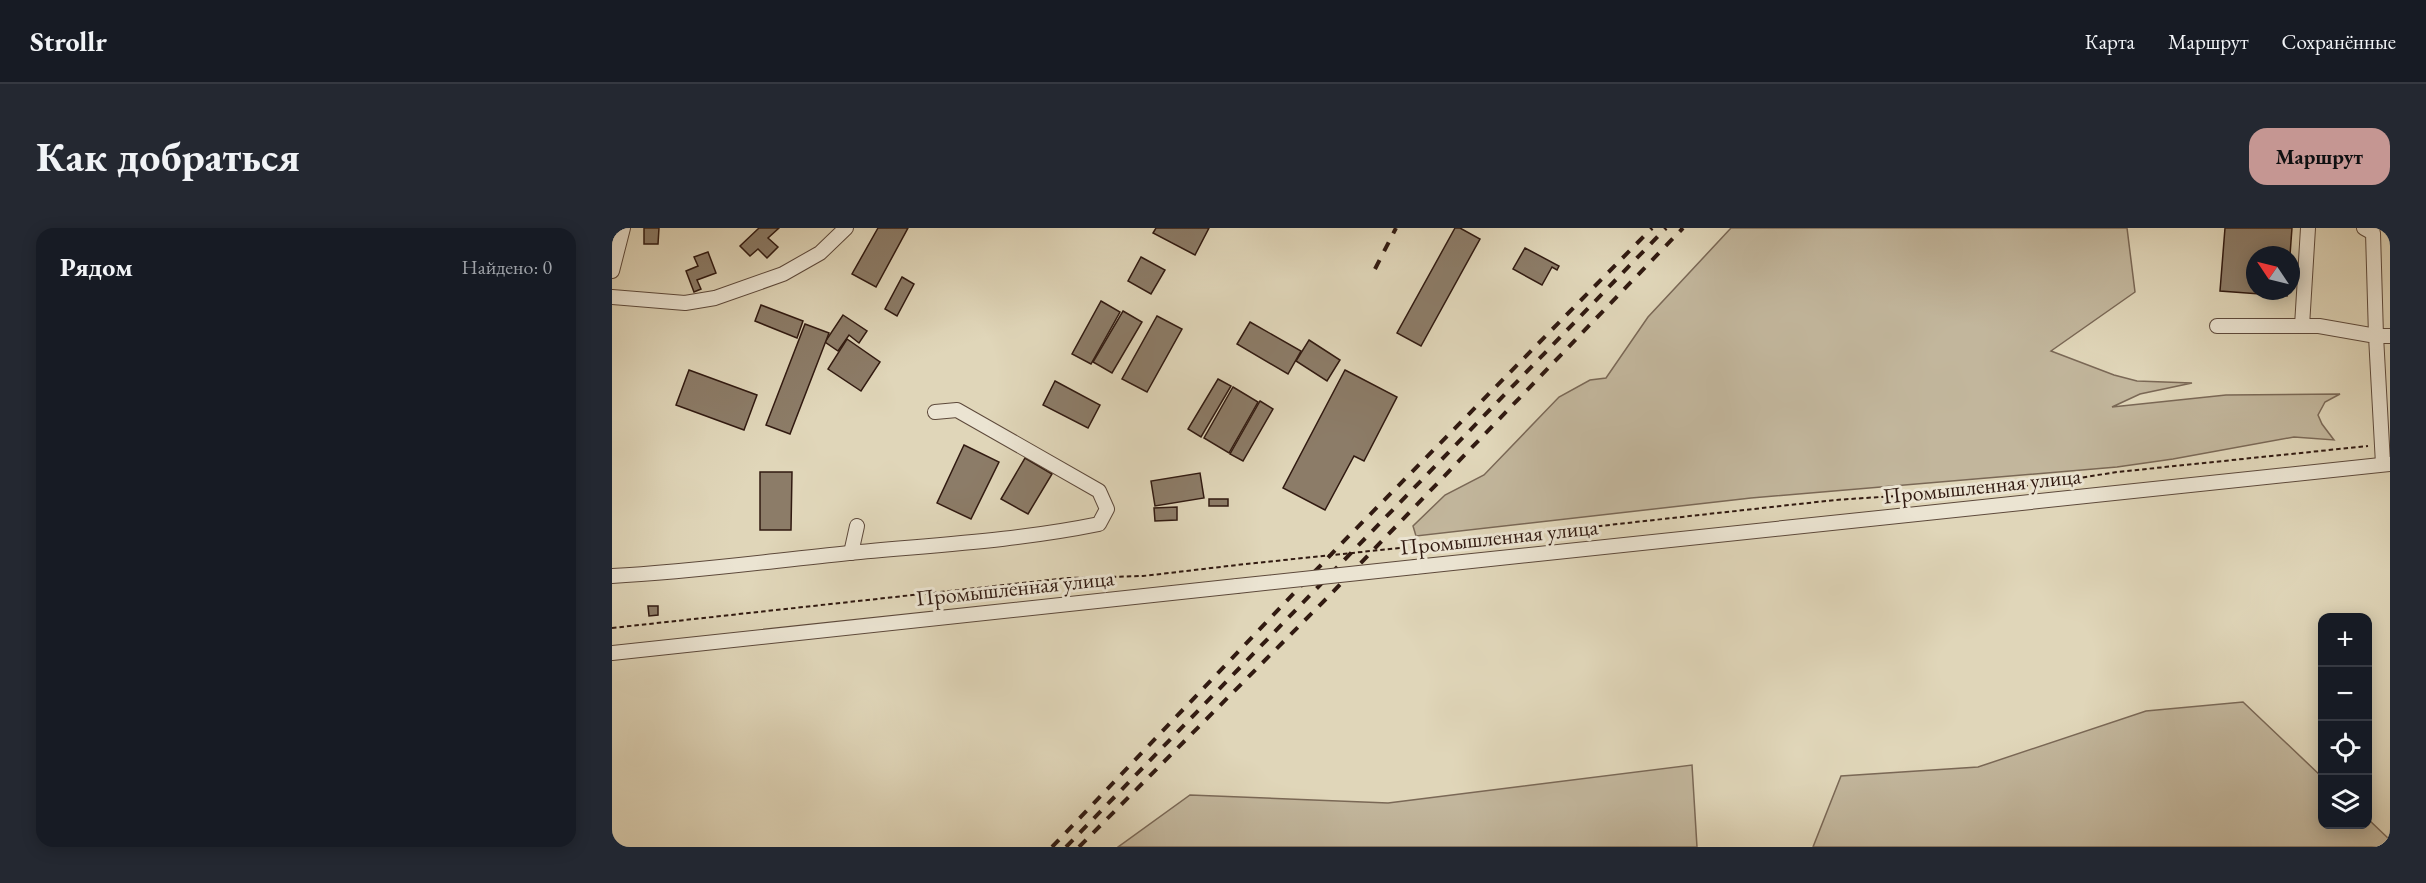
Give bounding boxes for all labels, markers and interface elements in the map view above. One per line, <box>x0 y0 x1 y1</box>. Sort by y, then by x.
text: Strollr <box>30 23 107 59</box>
text: Карта <box>2085 28 2135 55</box>
text: Маршрут <box>2168 28 2249 55</box>
text: Сохранённые <box>2282 28 2396 55</box>
button: Маршрут <box>2249 128 2390 185</box>
text: Как добраться <box>36 129 300 184</box>
north arrow <box>2246 246 2300 300</box>
text: Рядом <box>60 250 133 284</box>
text: Найдено: 0 <box>461 254 552 280</box>
street label: Промышленная улица <box>1881 461 2083 511</box>
street label: Промышленная улица <box>1398 512 1600 562</box>
street label: Промышленная улица <box>914 563 1116 613</box>
map controls <box>2318 613 2372 829</box>
button: + <box>2318 613 2372 667</box>
button: − <box>2318 667 2372 721</box>
button: locate <box>2318 721 2372 775</box>
button: layers <box>2318 775 2372 829</box>

